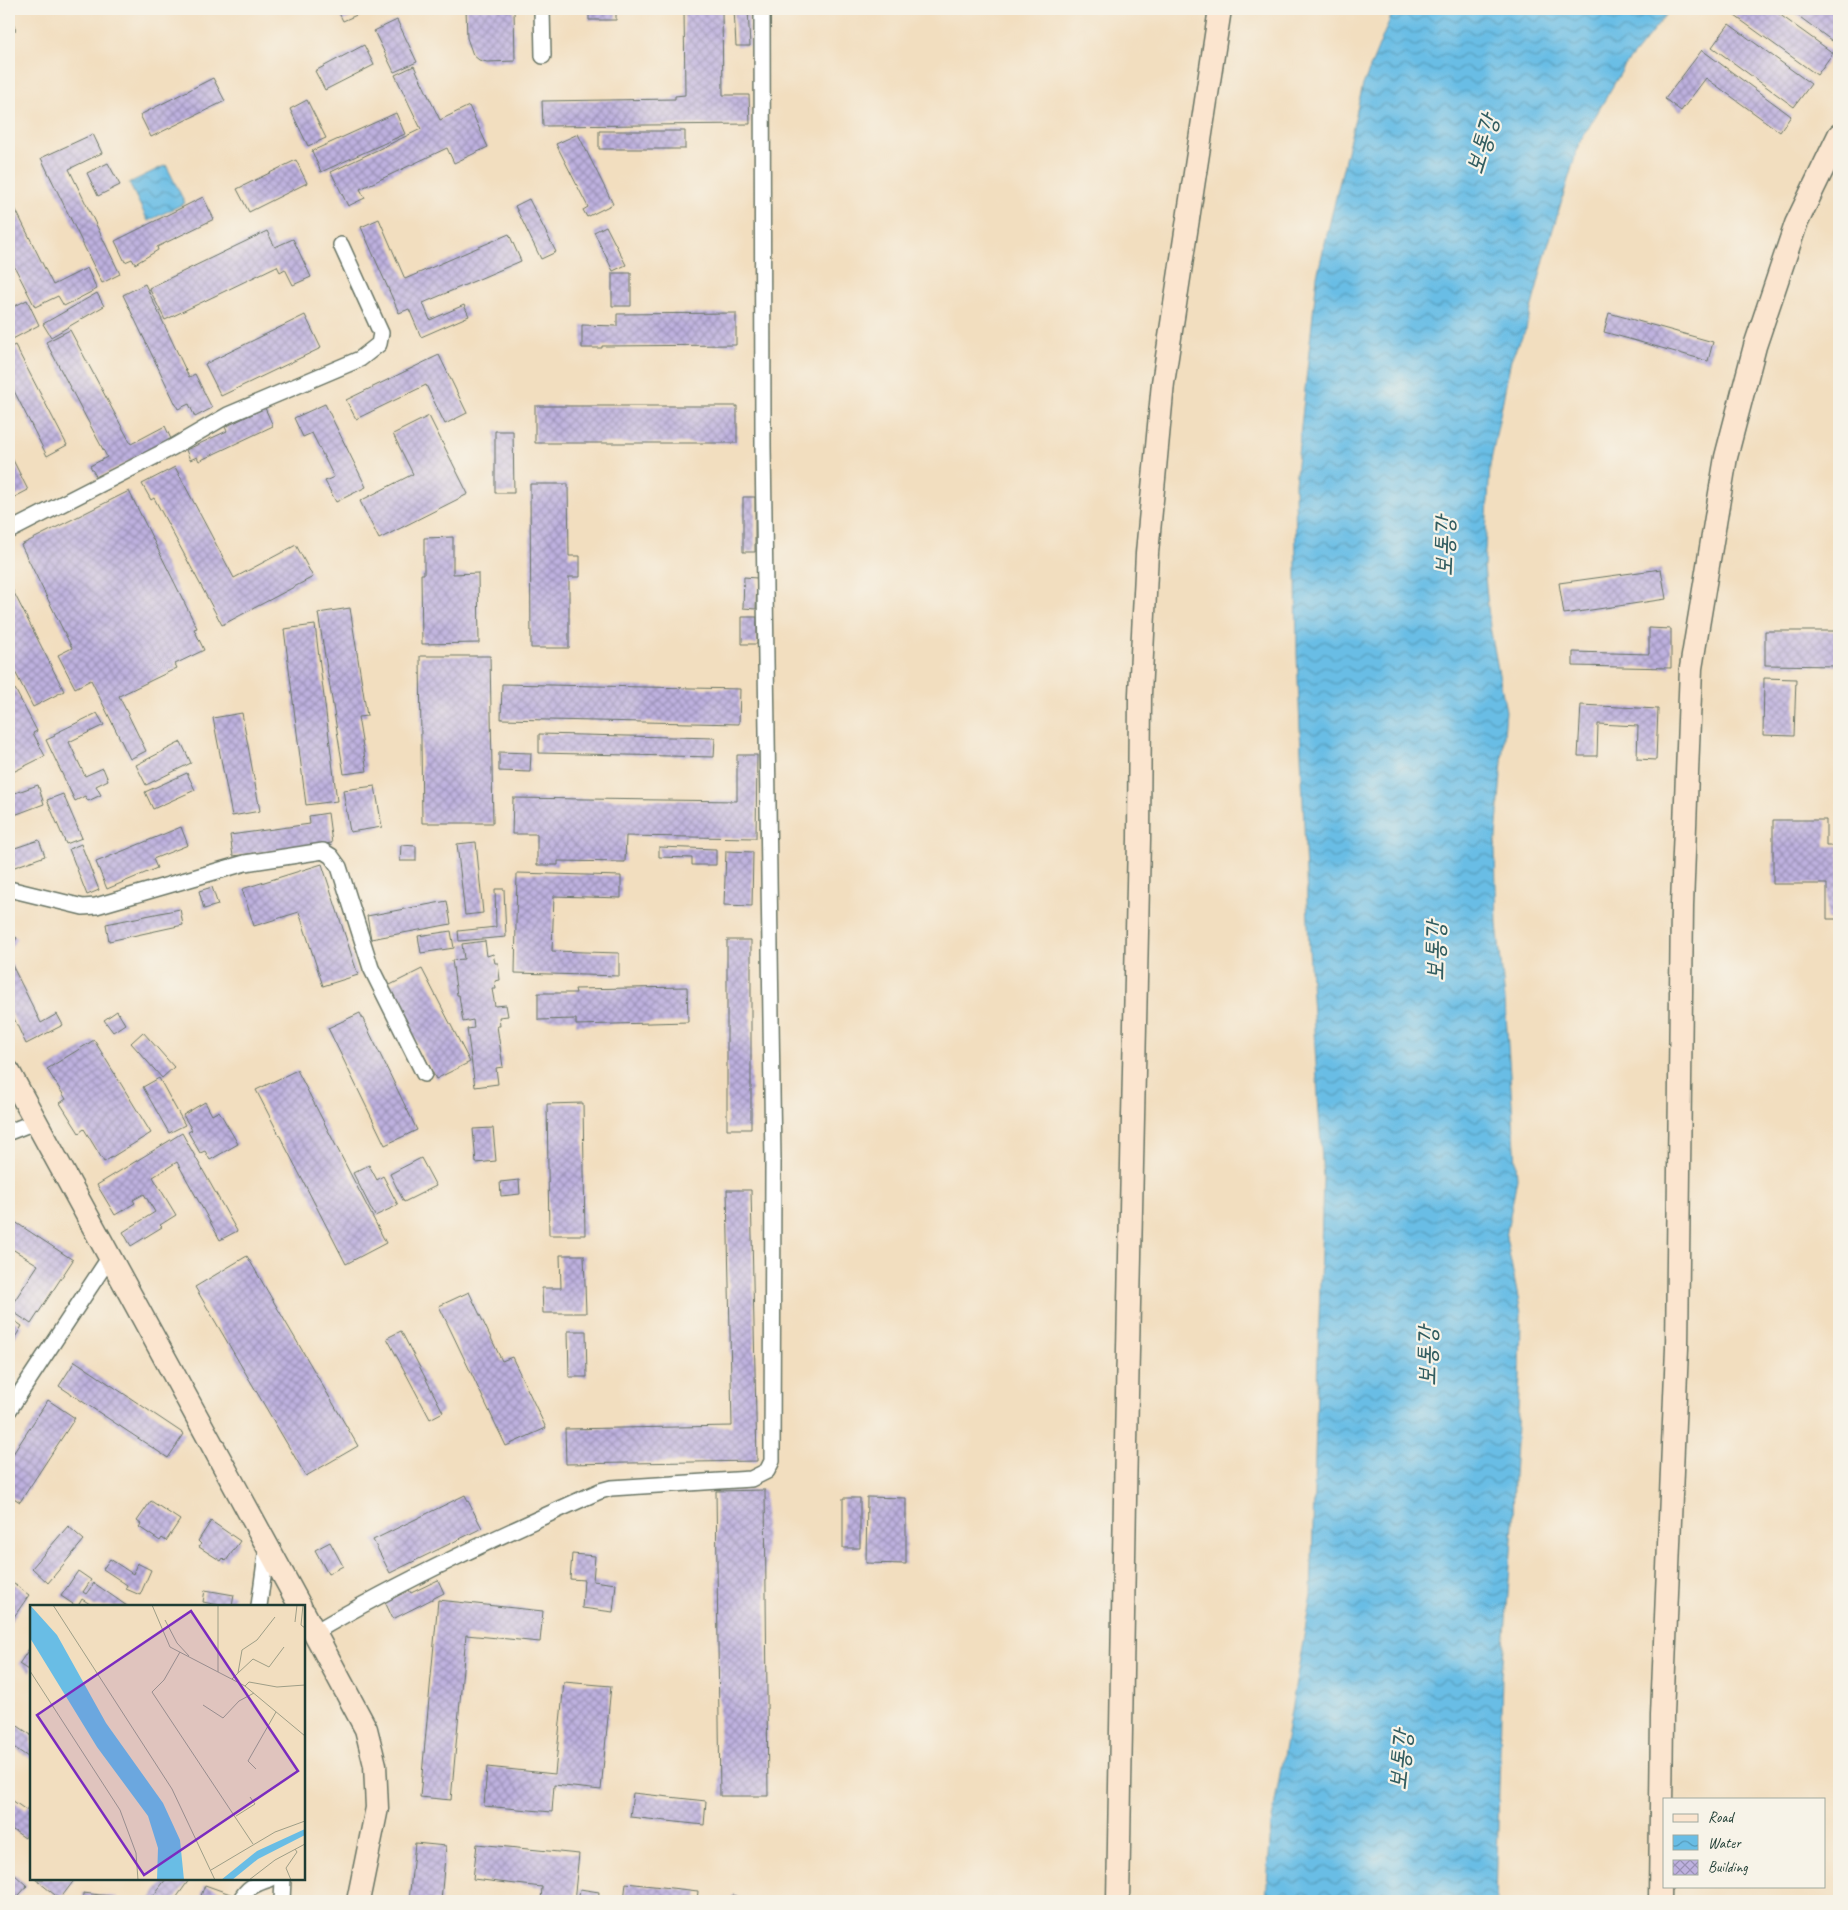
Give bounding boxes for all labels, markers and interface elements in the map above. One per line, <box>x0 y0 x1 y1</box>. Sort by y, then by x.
water label: 보통강 <box>1458 108 1507 178</box>
water label: 보통강 <box>1427 512 1461 577</box>
water label: 보통강 <box>1418 918 1452 981</box>
water label: 보통강 <box>1410 1323 1444 1386</box>
inset map <box>30 1605 305 1880</box>
water label: 보통강 <box>1381 1725 1419 1792</box>
legend <box>1663 1798 1826 1888</box>
text: Road <box>1708 1808 1735 1827</box>
text: Water <box>1708 1834 1742 1853</box>
text: Building <box>1708 1858 1748 1877</box>

